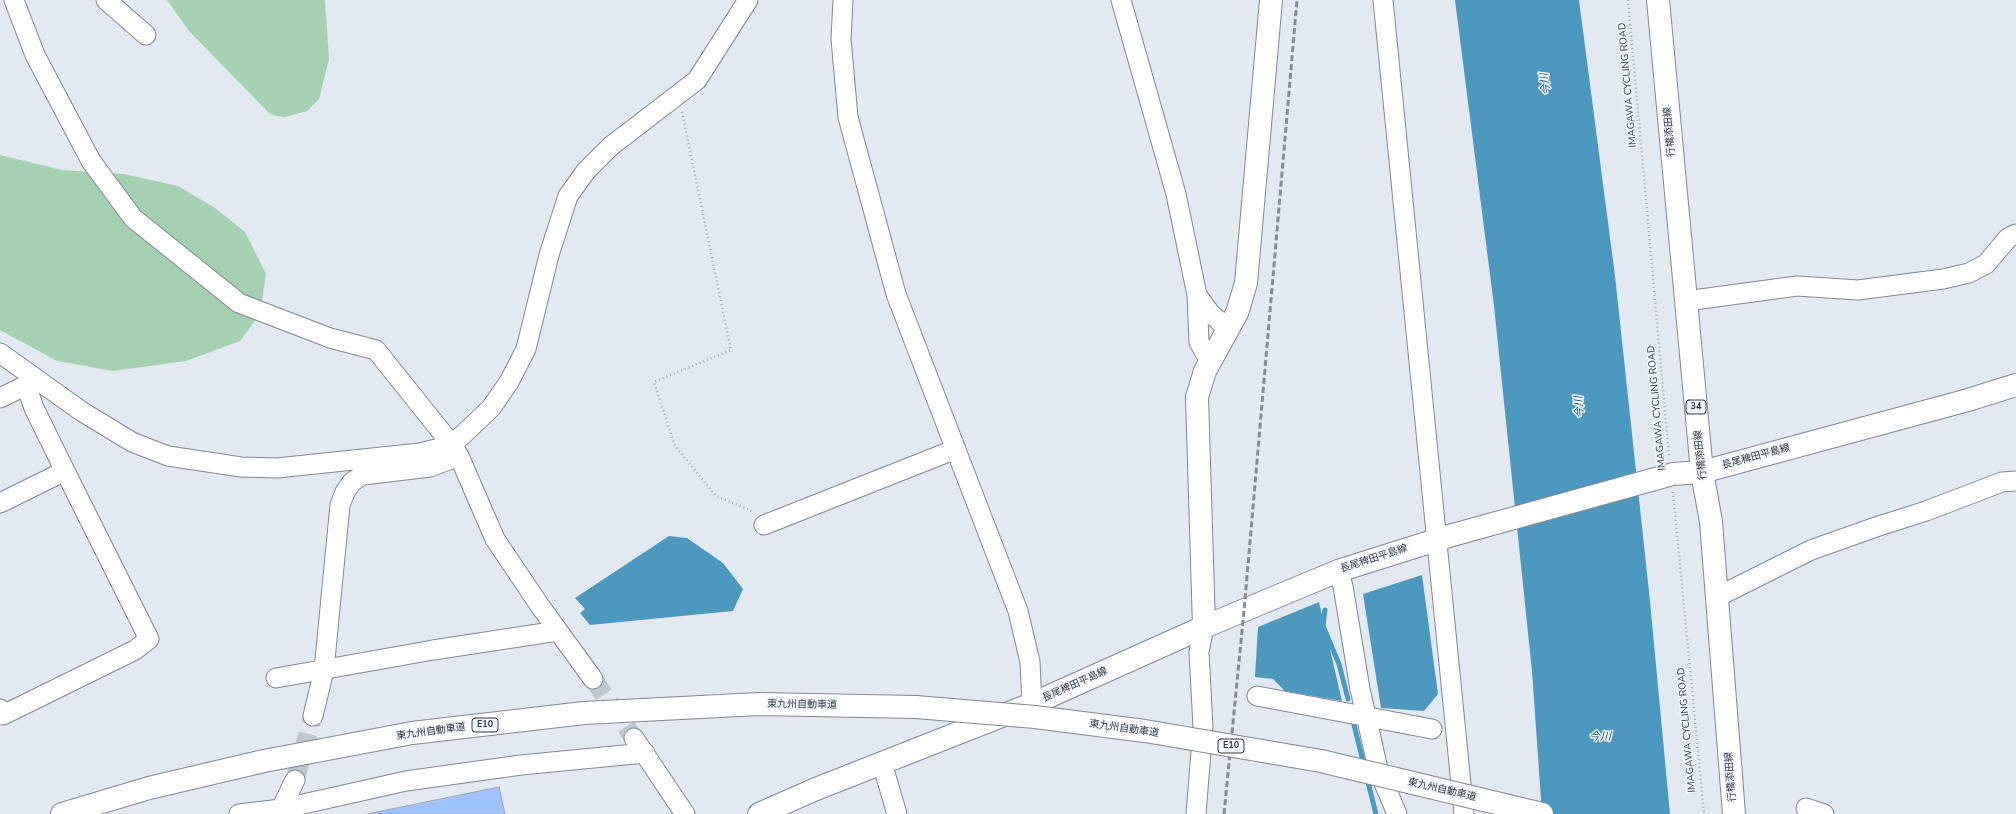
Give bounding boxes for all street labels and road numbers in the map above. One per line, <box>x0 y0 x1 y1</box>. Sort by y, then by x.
street label: IMAGAWA CYCLING ROAD <box>1617 22 1639 148</box>
street label: 行橋添田線 <box>1662 107 1678 157</box>
street label: IMAGAWA CYCLING ROAD <box>1646 345 1668 471</box>
road number: 34 <box>1686 400 1706 414</box>
street label: 行橋添田線 <box>1692 430 1710 480</box>
street label: 長尾稗田平島線 <box>1721 442 1791 472</box>
street label: 長尾稗田平島線 <box>1339 542 1409 576</box>
street label: 長尾稗田平島線 <box>1041 665 1109 705</box>
street label: IMAGAWA CYCLING ROAD <box>1676 667 1698 793</box>
street label: 東九州自動車道 <box>767 698 837 712</box>
road number: E10 <box>472 718 498 732</box>
street label: 東九州自動車道 <box>1089 718 1159 740</box>
street label: 東九州自動車道 <box>396 721 466 743</box>
road number: E10 <box>1218 739 1244 753</box>
street label: 行橋添田線 <box>1723 752 1739 802</box>
street label: 東九州自動車道 <box>1407 776 1477 804</box>

